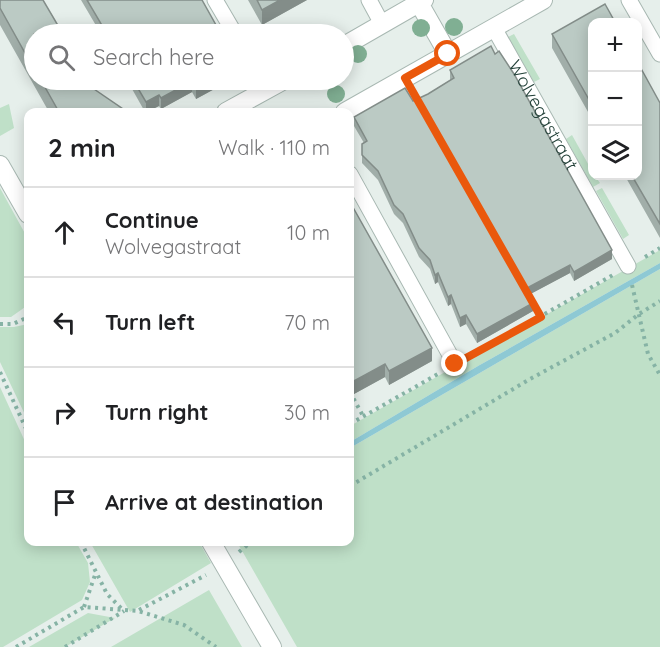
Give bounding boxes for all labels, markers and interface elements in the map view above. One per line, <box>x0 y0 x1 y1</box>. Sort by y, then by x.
map controls <box>588 18 642 180</box>
button: + <box>588 18 642 72</box>
search box <box>24 24 354 90</box>
route start <box>434 40 460 66</box>
icon: search <box>45 41 78 74</box>
text: Search here <box>93 43 214 71</box>
street label: Wolvegastraat <box>503 56 584 174</box>
button: − <box>588 72 642 126</box>
button: layers <box>588 126 642 180</box>
text: 2 min <box>48 131 116 164</box>
text: Walk · 110 m <box>218 135 330 160</box>
text: Continue <box>105 206 199 234</box>
icon: ahead <box>48 216 81 249</box>
text: 10 m <box>287 220 330 245</box>
text: Wolvegastraat <box>105 234 241 259</box>
icon: left <box>48 306 81 339</box>
text: Turn left <box>105 308 195 336</box>
text: 70 m <box>284 310 330 335</box>
route end <box>441 350 467 376</box>
icon: right <box>48 396 81 429</box>
text: Turn right <box>105 398 209 426</box>
text: 30 m <box>284 400 330 425</box>
icon: arrive <box>48 486 81 519</box>
text: Arrive at destination <box>105 488 323 516</box>

